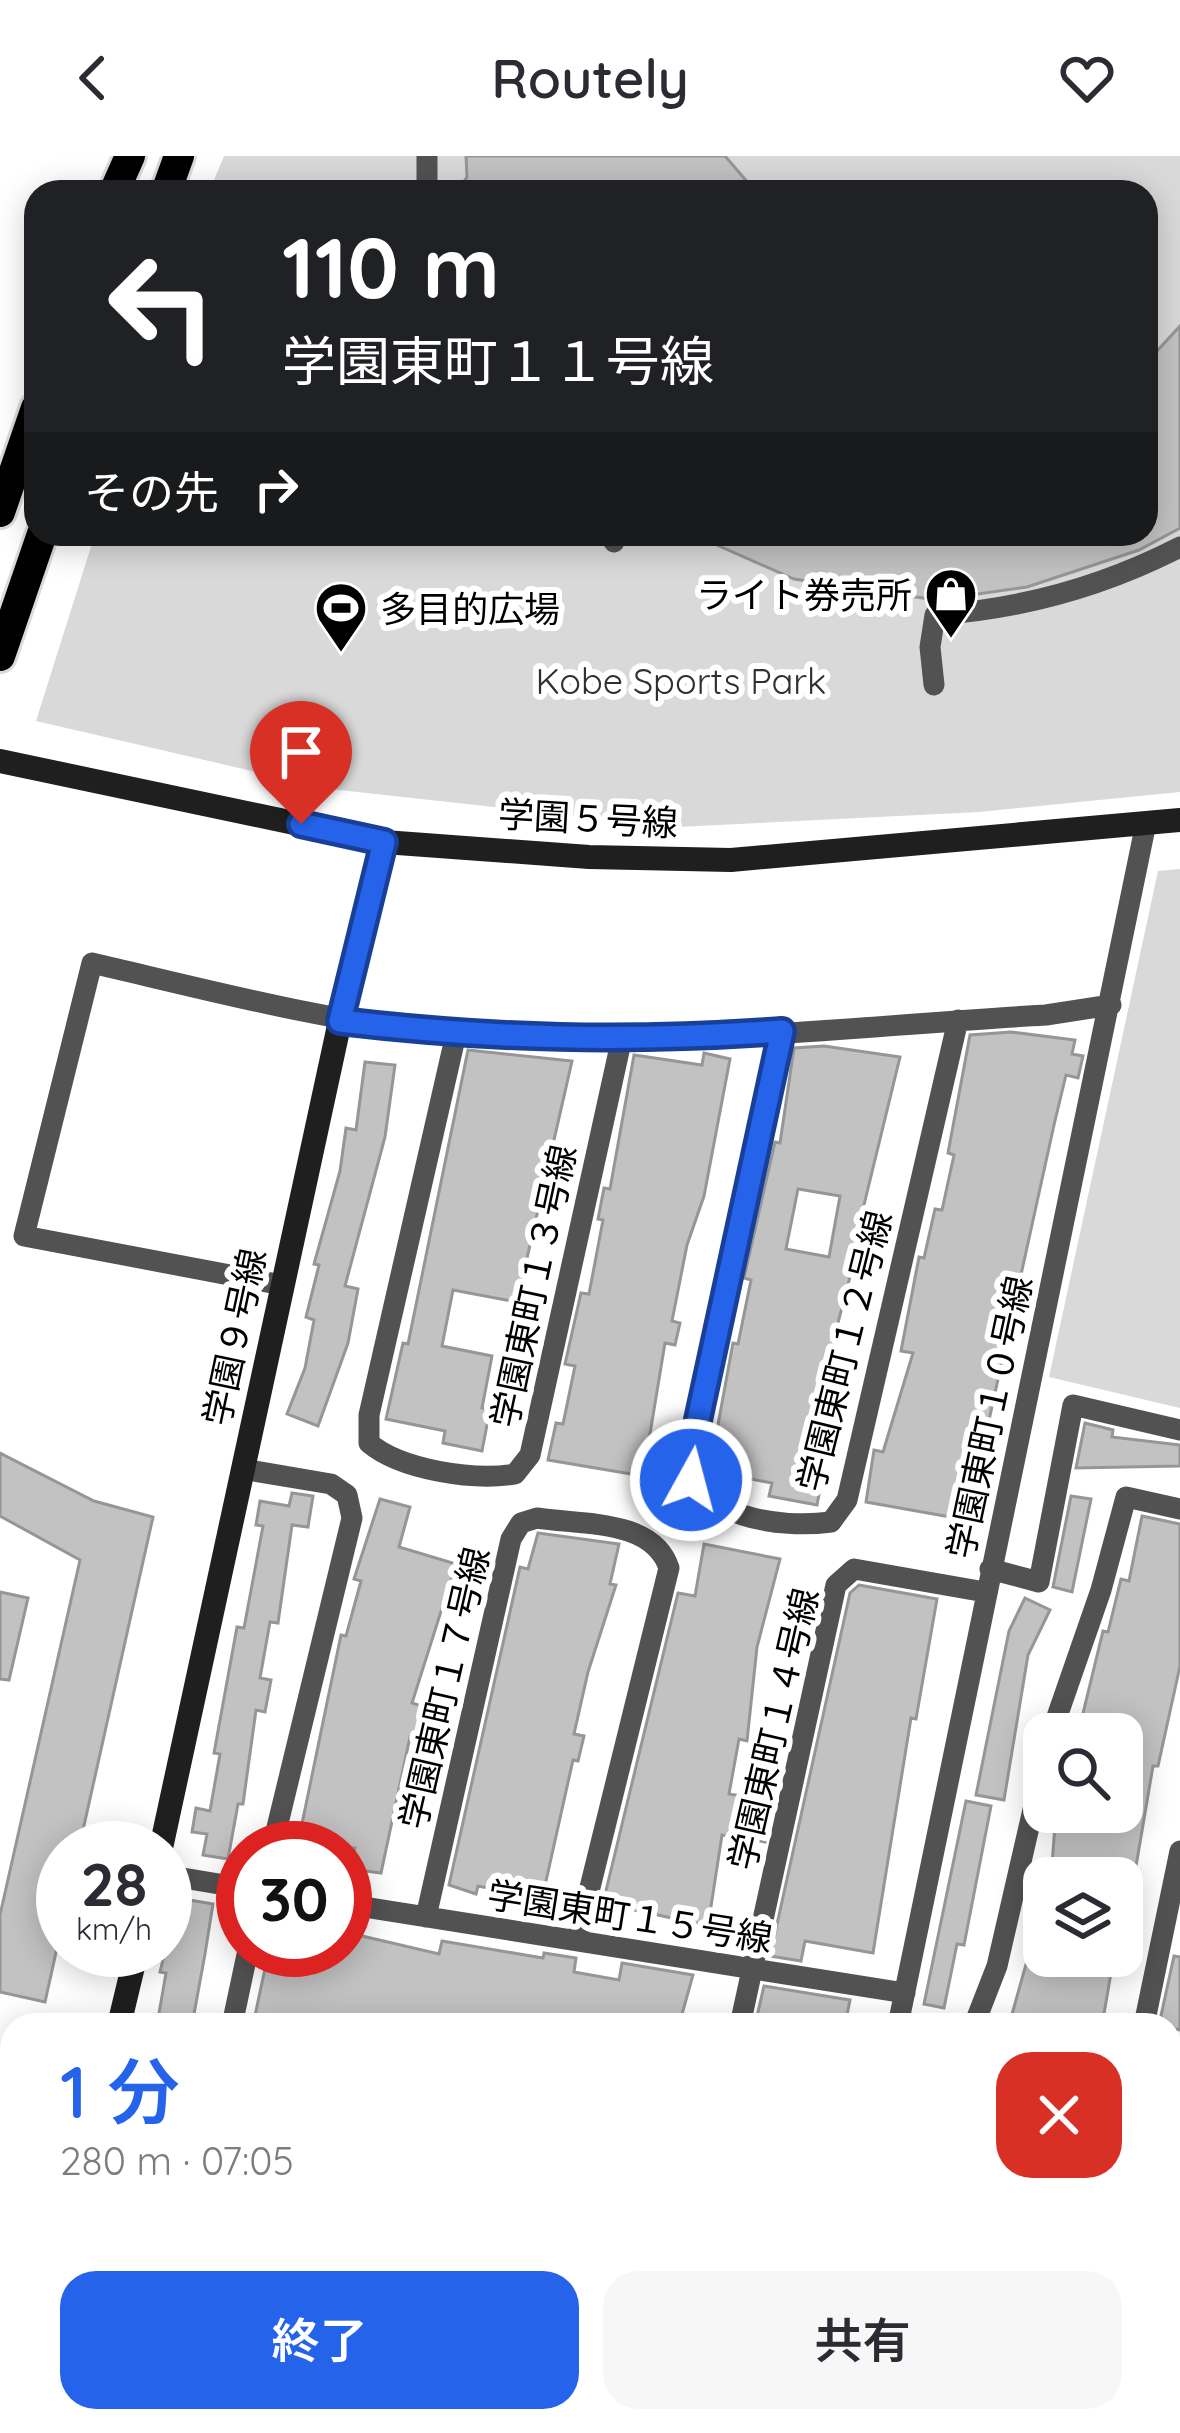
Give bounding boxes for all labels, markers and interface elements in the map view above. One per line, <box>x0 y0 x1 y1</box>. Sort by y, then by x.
text: Routely <box>491 44 689 112</box>
icon: back <box>60 45 126 111</box>
icon: heart <box>1054 45 1120 111</box>
text: 110 m <box>282 214 500 319</box>
icon: left <box>84 228 240 384</box>
text: 学園東町１１号線 <box>282 327 714 395</box>
icon: right <box>243 456 309 522</box>
text: その先 <box>84 464 219 520</box>
shop icon: ライト券売所 <box>923 566 979 640</box>
place label: ライト券売所 <box>696 572 912 617</box>
sports icon: 多目的広場 <box>313 580 369 654</box>
place label: 多目的広場 <box>380 586 560 631</box>
park label: Kobe Sports Park <box>536 658 826 703</box>
pin <box>250 701 352 824</box>
icon: arrive <box>268 719 334 785</box>
street label: 学園５号線 <box>497 791 679 845</box>
street label: 学園東町１３号線 <box>481 1140 585 1432</box>
street label: 学園東町１２号線 <box>787 1206 901 1496</box>
street label: 学園９号線 <box>193 1244 275 1430</box>
street label: 学園東町１０号線 <box>937 1271 1041 1563</box>
position arrow <box>628 1417 754 1543</box>
street label: 学園東町１７号線 <box>390 1543 498 1833</box>
street label: 学園東町１４号線 <box>719 1584 827 1874</box>
map controls <box>1023 1713 1143 1977</box>
button: search <box>1023 1713 1143 1833</box>
speed limit sign: 30 <box>216 1821 372 1977</box>
text: 28 <box>80 1846 148 1921</box>
button: layers <box>1023 1857 1143 1977</box>
street label: 学園東町１５号線 <box>484 1871 776 1961</box>
text: km/h <box>76 1910 152 1948</box>
text: 1 分 <box>60 2046 180 2136</box>
button: close <box>996 2052 1122 2178</box>
text: 280 m · 07:05 <box>60 2136 294 2185</box>
button: 終了 <box>60 2271 579 2409</box>
button: 共有 <box>603 2271 1122 2409</box>

